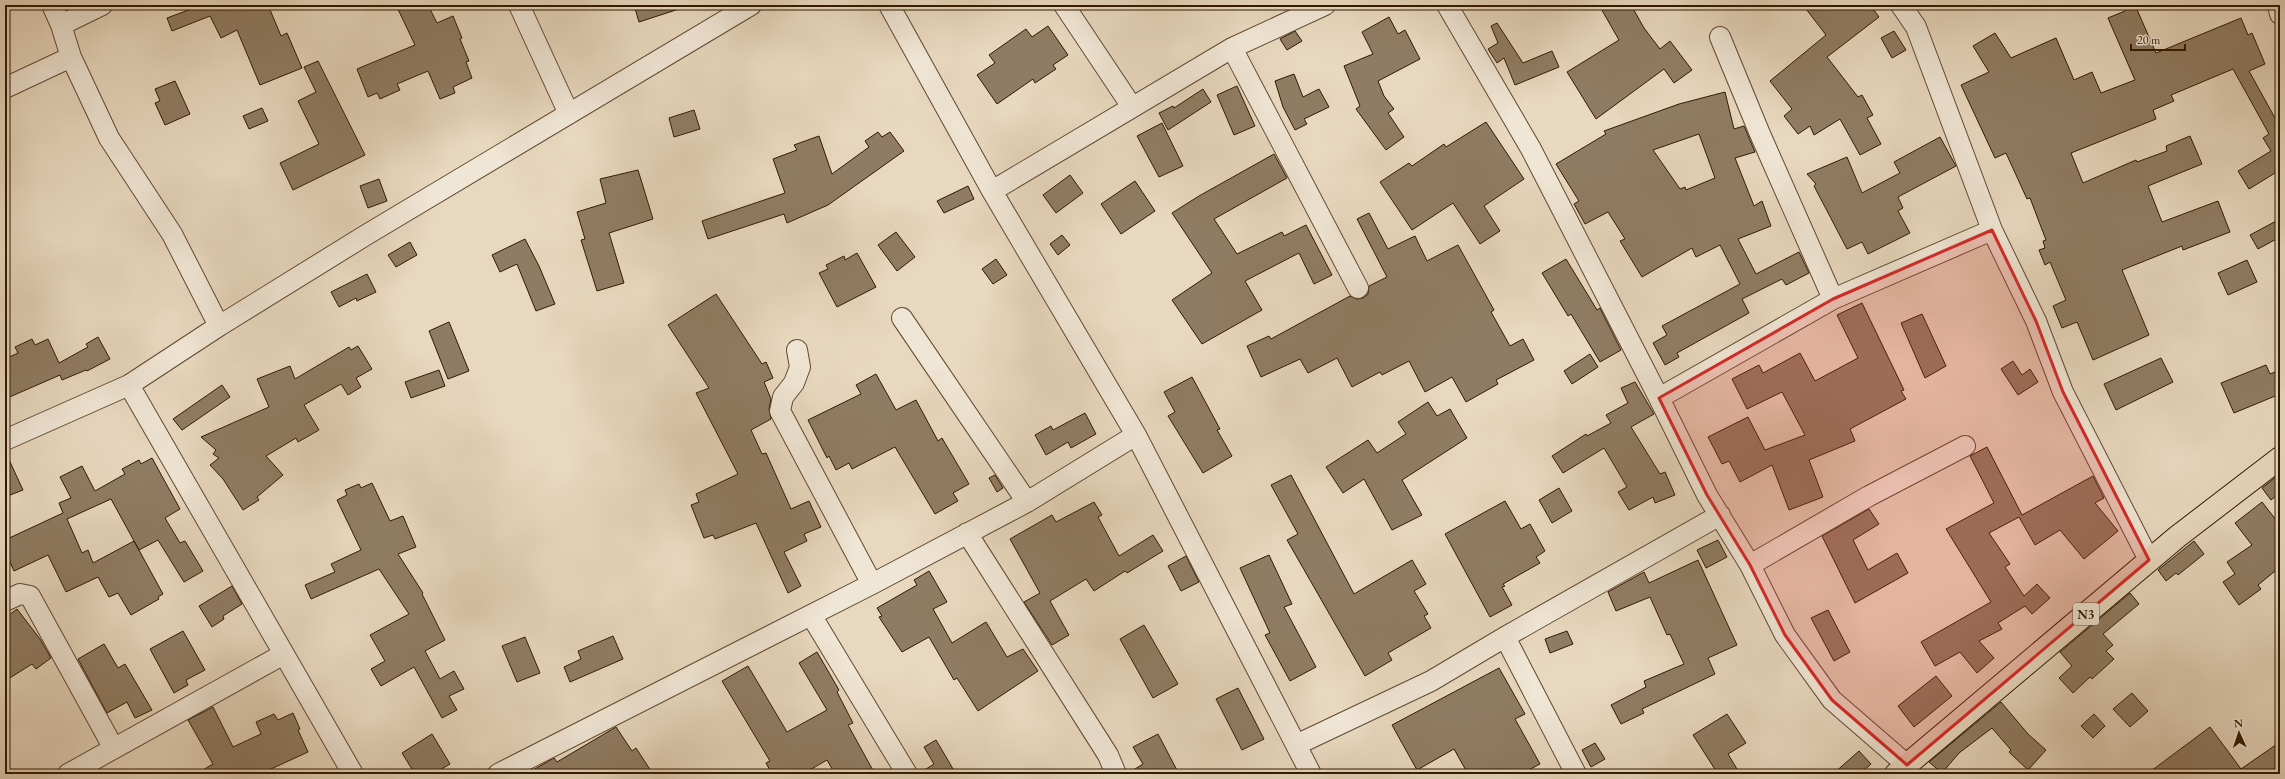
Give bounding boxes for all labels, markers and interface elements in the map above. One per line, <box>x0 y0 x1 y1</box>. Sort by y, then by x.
scale bar <box>2131 26 2185 52</box>
text: 20 m <box>2137 32 2161 48</box>
road number: N3 <box>2073 603 2099 625</box>
north arrow <box>2219 713 2259 753</box>
text: N <box>2234 716 2243 730</box>

